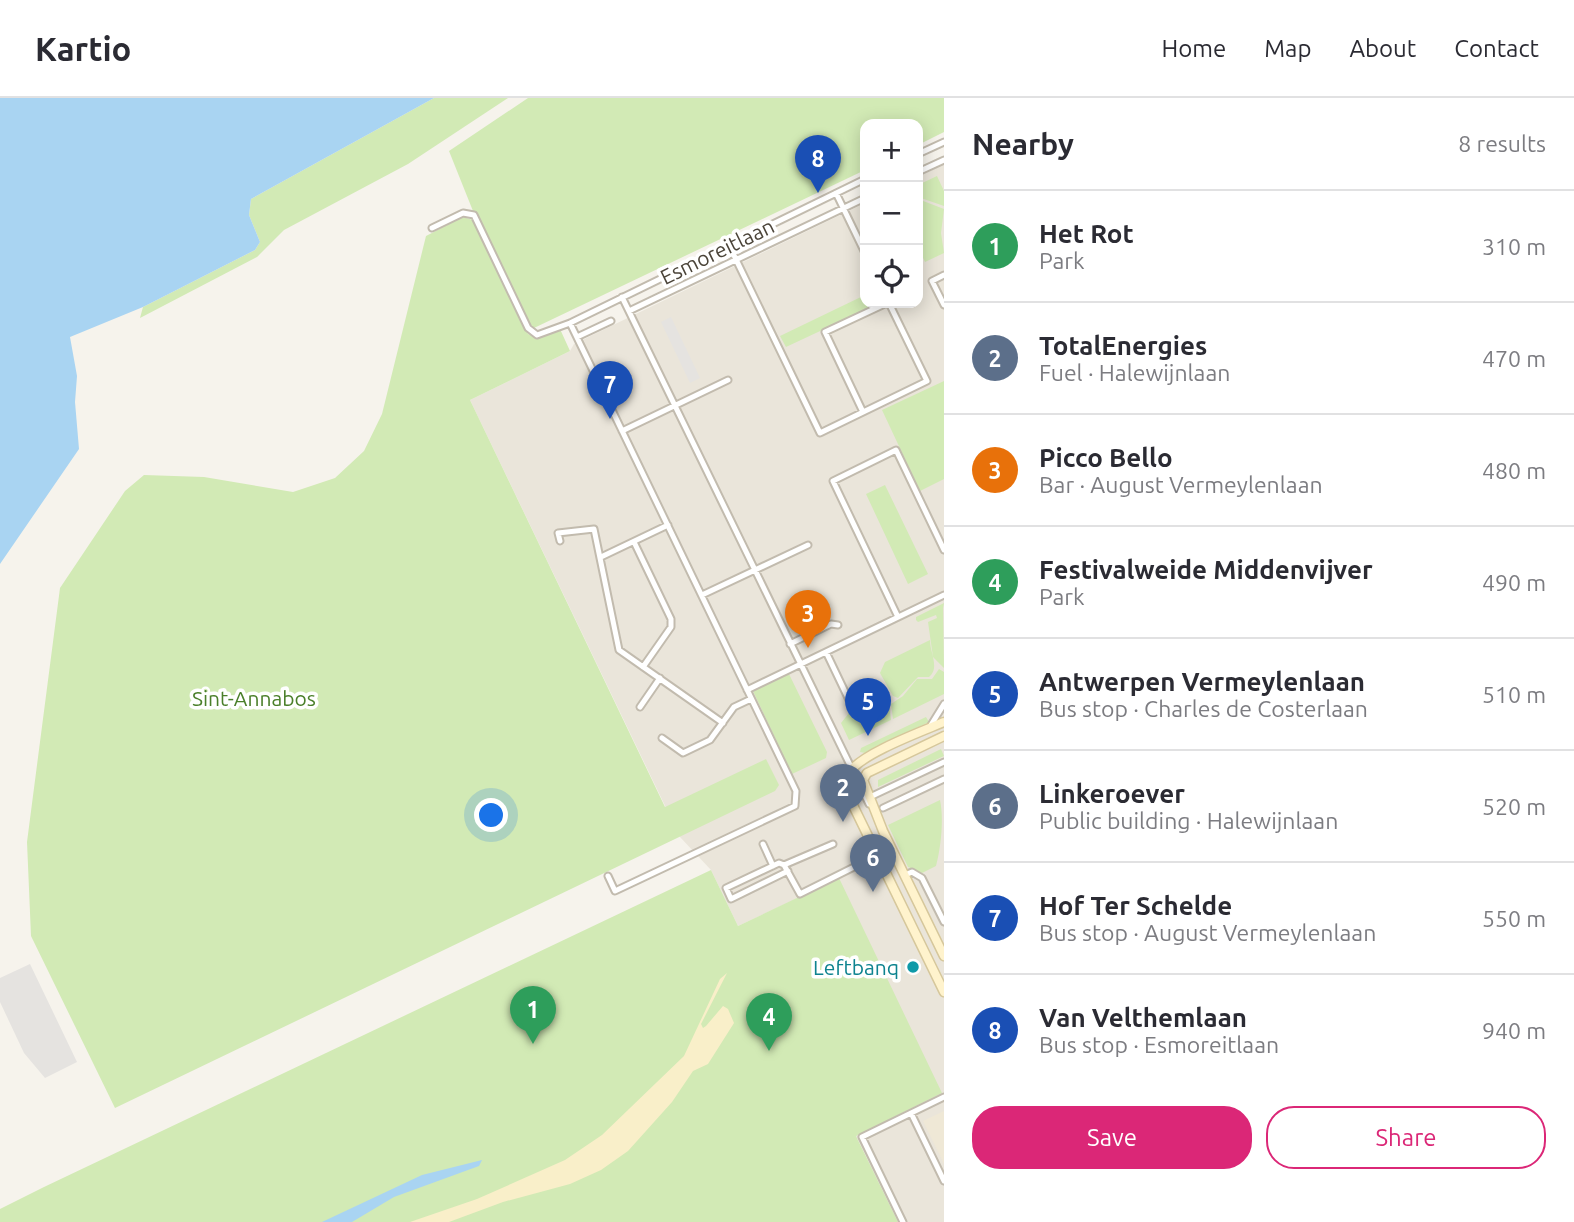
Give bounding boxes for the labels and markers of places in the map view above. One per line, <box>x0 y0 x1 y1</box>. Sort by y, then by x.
pin: 8 <box>795 135 841 193</box>
pin: 7 <box>587 361 633 419</box>
pin: 3 <box>785 590 831 648</box>
pin: 5 <box>845 678 891 736</box>
pin: 2 <box>820 764 866 822</box>
pin: 6 <box>850 834 896 892</box>
place label: Leftbanq <box>813 955 899 979</box>
marker: Leftbanq <box>905 959 921 975</box>
pin: 1 <box>510 986 556 1044</box>
pin: 4 <box>746 993 792 1051</box>

